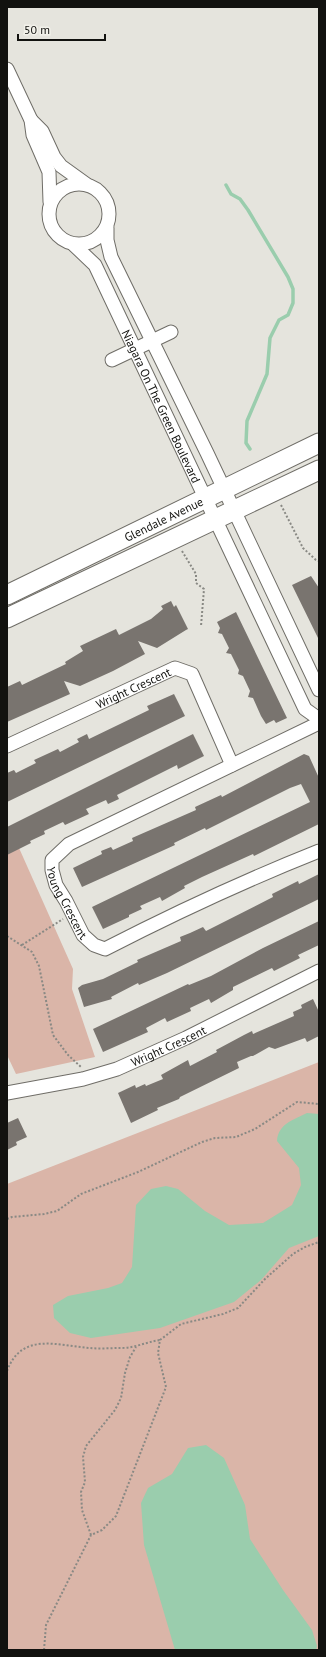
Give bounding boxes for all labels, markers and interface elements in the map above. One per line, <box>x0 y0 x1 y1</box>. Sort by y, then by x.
scale bar <box>18 16 105 42</box>
text: 50 m <box>24 22 50 37</box>
street label: Niagara On The Green Boulevard <box>119 327 204 485</box>
street label: Glendale Avenue <box>121 493 205 544</box>
street label: Wright Crescent <box>93 664 173 711</box>
street label: Young Crescent <box>45 867 90 942</box>
street label: Wright Crescent <box>128 1022 208 1069</box>

